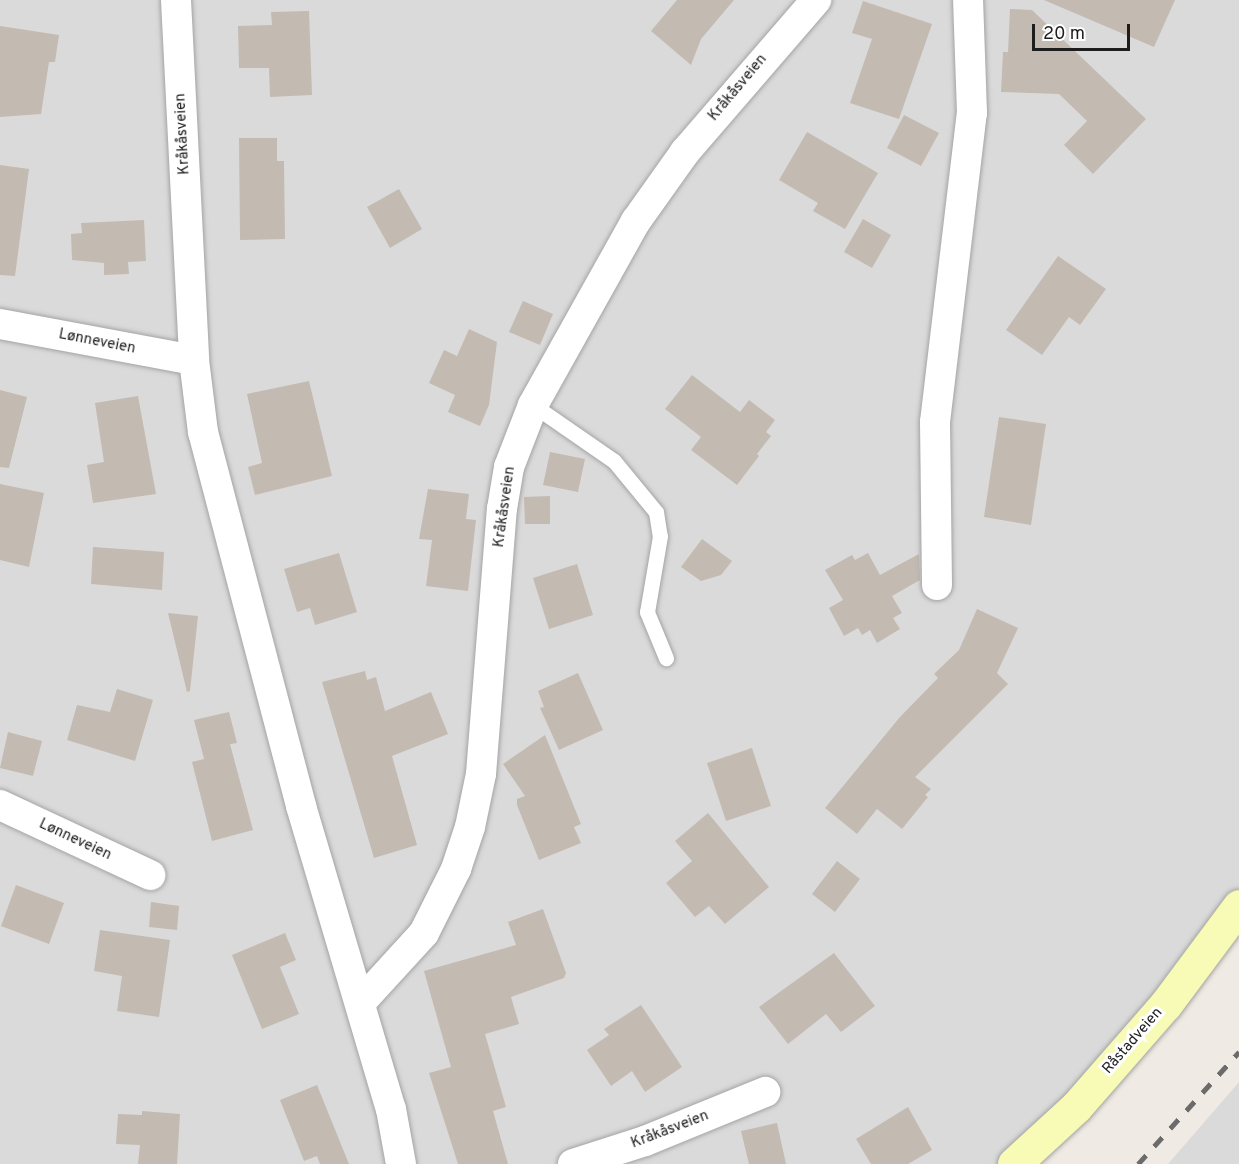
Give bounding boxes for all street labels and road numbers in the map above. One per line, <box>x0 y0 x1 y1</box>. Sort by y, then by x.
street label: Kråkåsveien <box>705 51 771 125</box>
street label: Kråkåsveien <box>172 93 194 175</box>
street label: Lønneveien <box>57 326 137 358</box>
street label: Kråkåsveien <box>490 465 520 549</box>
street label: Lønneveien <box>36 815 114 865</box>
street label: Råstadveien <box>1099 1004 1167 1078</box>
street label: Kråkåsveien <box>629 1107 711 1153</box>

